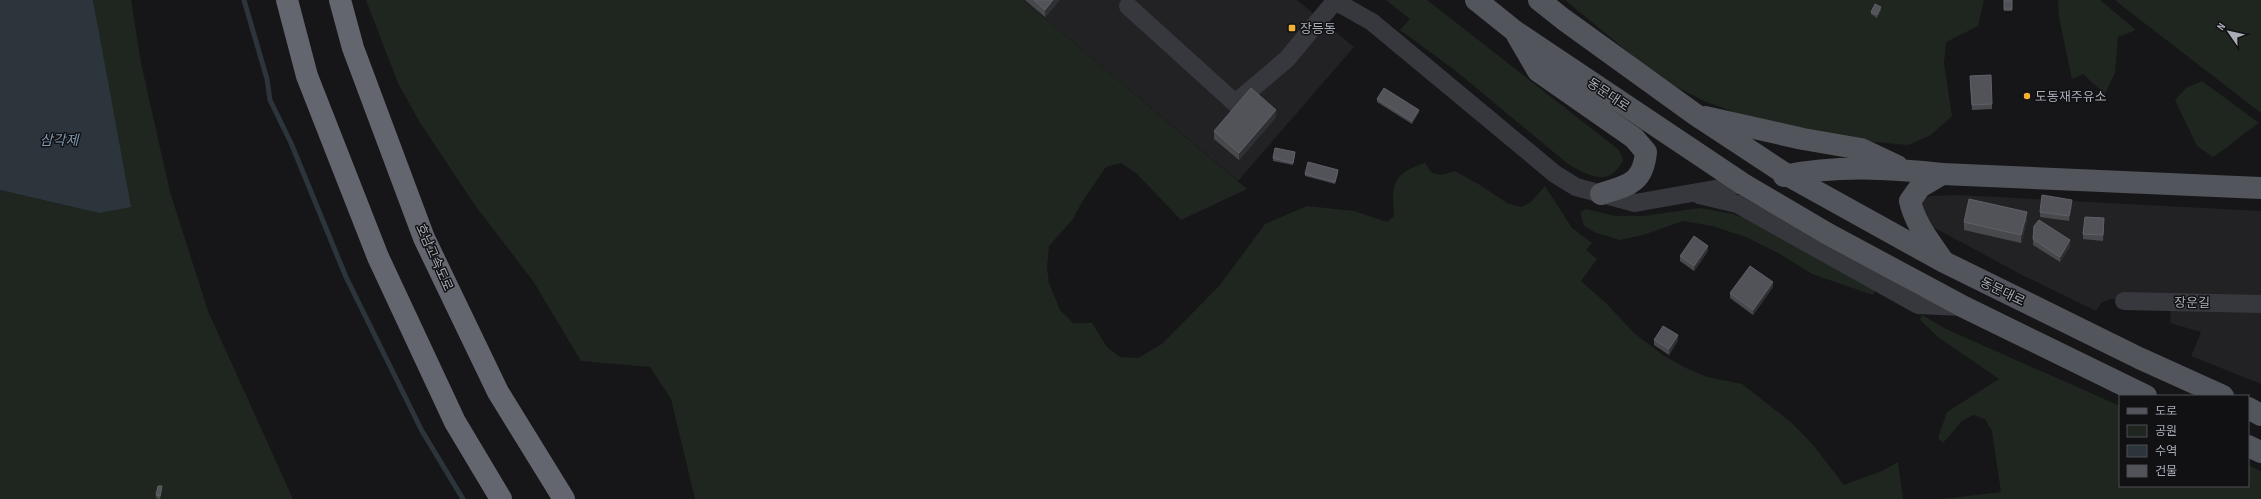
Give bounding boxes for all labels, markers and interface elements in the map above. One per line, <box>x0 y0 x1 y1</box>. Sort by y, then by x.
north arrow <box>2209 12 2249 52</box>
place label: 장등동 <box>1300 21 1336 37</box>
text: N <box>2214 21 2228 33</box>
marker: 장등동 <box>1287 23 1297 33</box>
street label: 동문대로 <box>1584 75 1633 115</box>
place label: 도동재주유소 <box>2035 89 2107 105</box>
marker: 도동재주유소 <box>2022 91 2032 101</box>
water label: 삼각제 <box>40 132 80 149</box>
street label: 호남고속도로 <box>412 221 456 293</box>
street label: 동문대로 <box>1978 274 2028 310</box>
street label: 장운길 <box>2174 295 2210 311</box>
legend <box>2119 395 2249 487</box>
text: 도로 <box>2155 404 2177 419</box>
text: 공원 <box>2155 424 2177 439</box>
text: 수역 <box>2155 444 2177 459</box>
text: 건물 <box>2155 464 2177 479</box>

